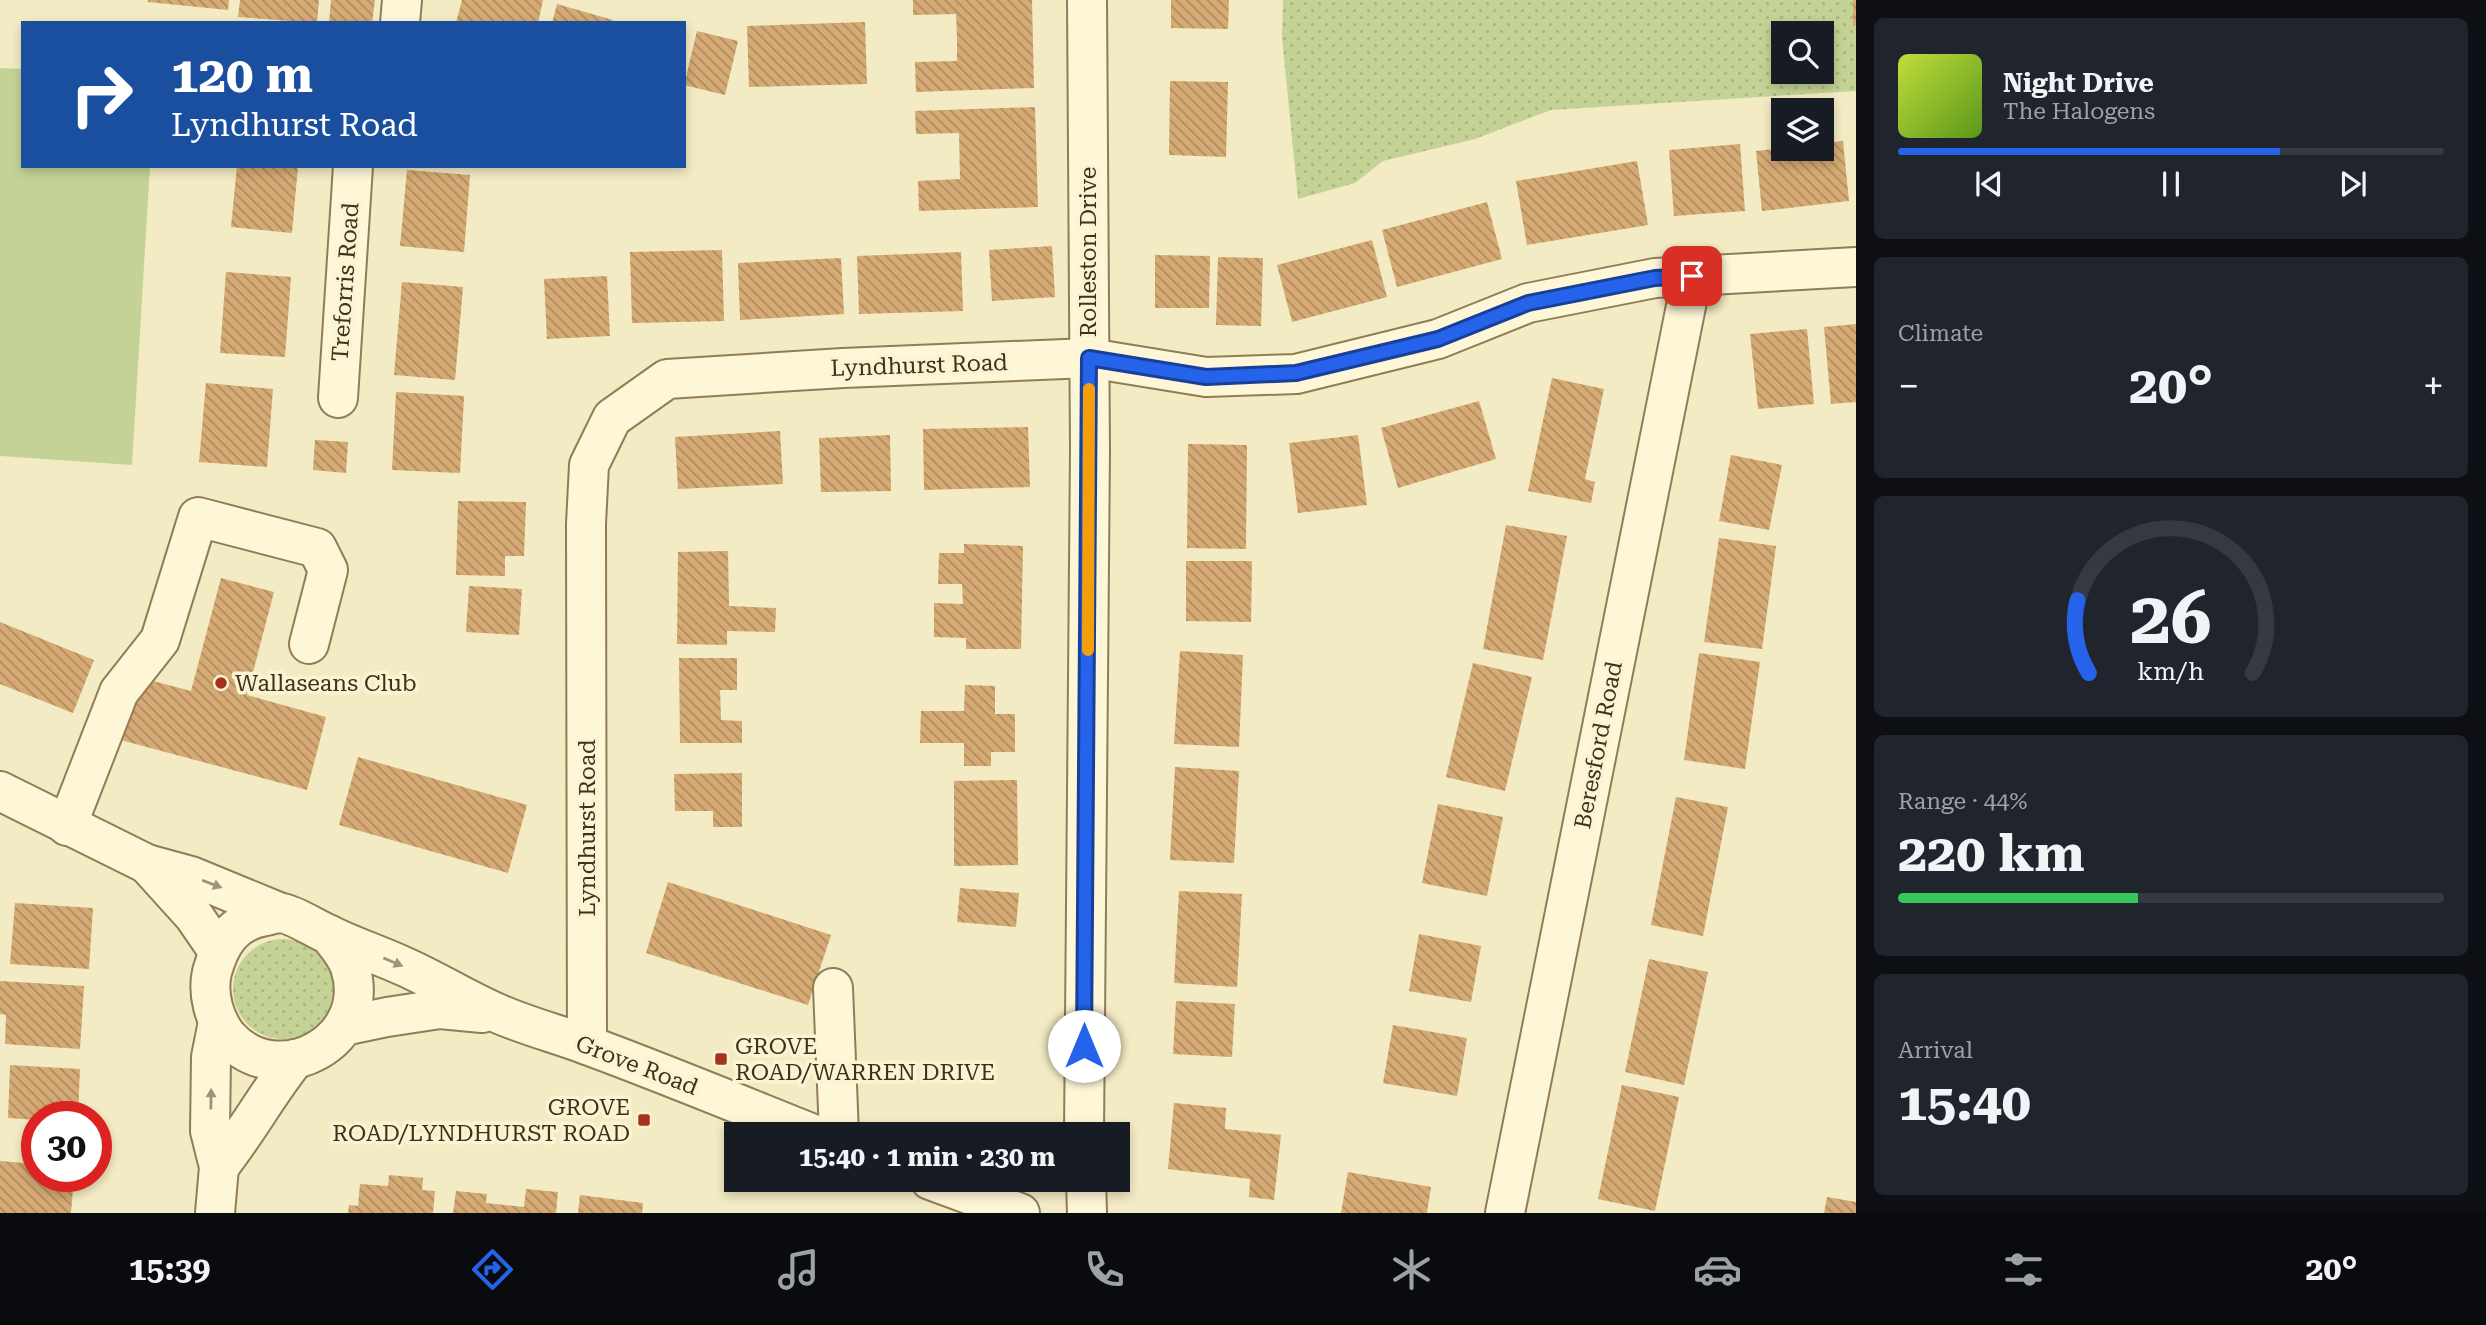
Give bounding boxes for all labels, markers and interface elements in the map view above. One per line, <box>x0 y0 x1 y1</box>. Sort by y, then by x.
map controls <box>1771 21 1834 161</box>
button: search <box>1771 21 1834 84</box>
text: 120 m <box>171 47 313 104</box>
icon: right <box>56 49 147 140</box>
text: Night Drive <box>2003 68 2154 98</box>
button: layers <box>1771 98 1834 161</box>
text: The Halogens <box>2003 98 2155 125</box>
text: Lyndhurst Road <box>171 106 418 144</box>
icon: previous <box>1970 165 2008 203</box>
icon: pause <box>2152 165 2190 203</box>
icon: next <box>2334 165 2372 203</box>
street label: Rolleston Drive <box>1075 167 1102 337</box>
street label: Treforris Road <box>326 201 365 363</box>
pin <box>1662 246 1722 306</box>
icon: arrive <box>1673 257 1711 295</box>
text: Climate <box>1898 320 1983 347</box>
street label: Lyndhurst Road <box>830 349 1008 382</box>
text: 20° <box>2129 355 2213 416</box>
text: − <box>1898 364 1919 408</box>
text: + <box>2423 364 2444 408</box>
text: 26 <box>2130 576 2212 661</box>
text: km/h <box>2138 656 2204 685</box>
street label: Beresford Road <box>1569 659 1628 831</box>
place label: Wallaseans Club <box>235 670 417 697</box>
marker: Wallaseans Club <box>213 675 229 691</box>
street label: Lyndhurst Road <box>574 739 601 917</box>
text: Range · 44% <box>1898 788 2027 815</box>
text: 220 km <box>1898 823 2085 884</box>
one-way arrow <box>201 879 222 890</box>
one-way arrow <box>383 957 404 968</box>
position arrow <box>1047 1009 1121 1083</box>
street label: Grove Road <box>572 1030 702 1101</box>
place label: GROVE ROAD/WARREN DRIVE <box>735 1033 995 1086</box>
text: Arrival <box>1898 1037 1973 1064</box>
marker: GROVE ROAD/WARREN DRIVE <box>713 1051 729 1067</box>
text: 15:40 <box>1898 1072 2031 1133</box>
one-way arrow <box>205 1088 216 1110</box>
place label: GROVE ROAD/LYNDHURST ROAD <box>332 1094 630 1147</box>
speed limit sign: 30 <box>21 1101 112 1192</box>
marker: GROVE ROAD/LYNDHURST ROAD <box>636 1112 652 1128</box>
text: 15:40 · 1 min · 230 m <box>799 1142 1055 1172</box>
icon: directions <box>468 1245 517 1294</box>
icon: music <box>774 1245 823 1294</box>
icon: phone <box>1080 1245 1129 1294</box>
icon: climate <box>1387 1245 1436 1294</box>
icon: car <box>1693 1245 1742 1294</box>
icon: filters <box>1999 1245 2048 1294</box>
text: 15:39 <box>129 1250 210 1288</box>
text: 20° <box>2306 1250 2357 1288</box>

